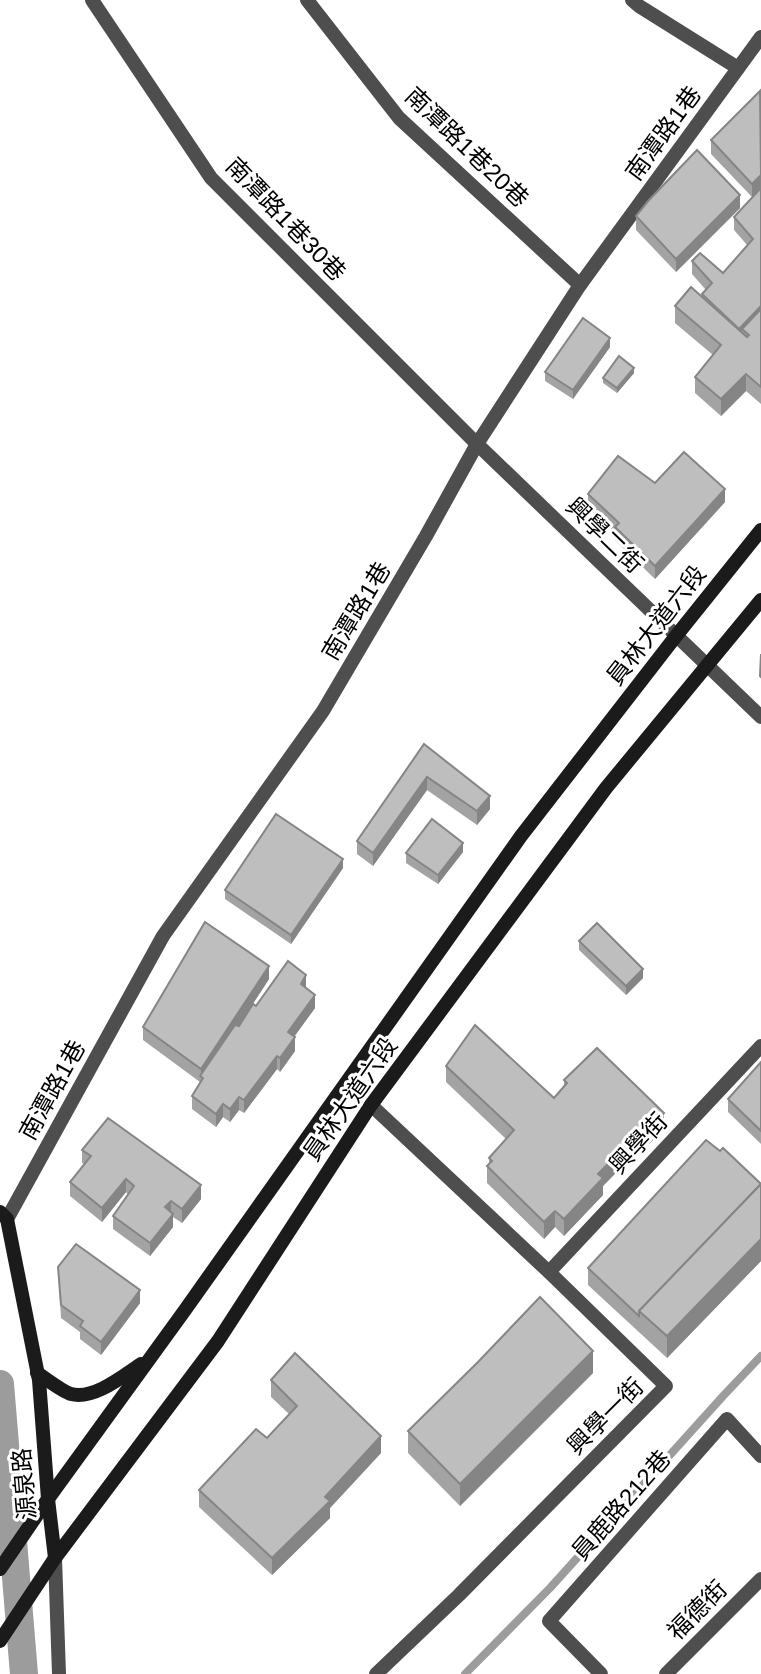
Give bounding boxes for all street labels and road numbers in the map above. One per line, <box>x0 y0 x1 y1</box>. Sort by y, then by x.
street label: 南潭路1巷 <box>620 81 706 185</box>
street label: 南潭路1巷20巷 <box>400 82 534 212</box>
street label: 南潭路1巷30巷 <box>221 152 351 286</box>
street label: 興學二街 <box>561 492 649 578</box>
street label: 南潭路1巷 <box>316 557 396 665</box>
street label: 員林大道六段 <box>601 560 711 690</box>
street label: 員林大道六段 <box>298 1032 402 1166</box>
street label: 南潭路1巷 <box>14 1036 90 1144</box>
street label: 興學街 <box>604 1107 672 1179</box>
street label: 興學一街 <box>562 1373 648 1459</box>
street label: 員鹿路212巷 <box>566 1445 676 1565</box>
street label: 源泉路 <box>7 1447 41 1521</box>
street label: 福德街 <box>662 1575 732 1645</box>

